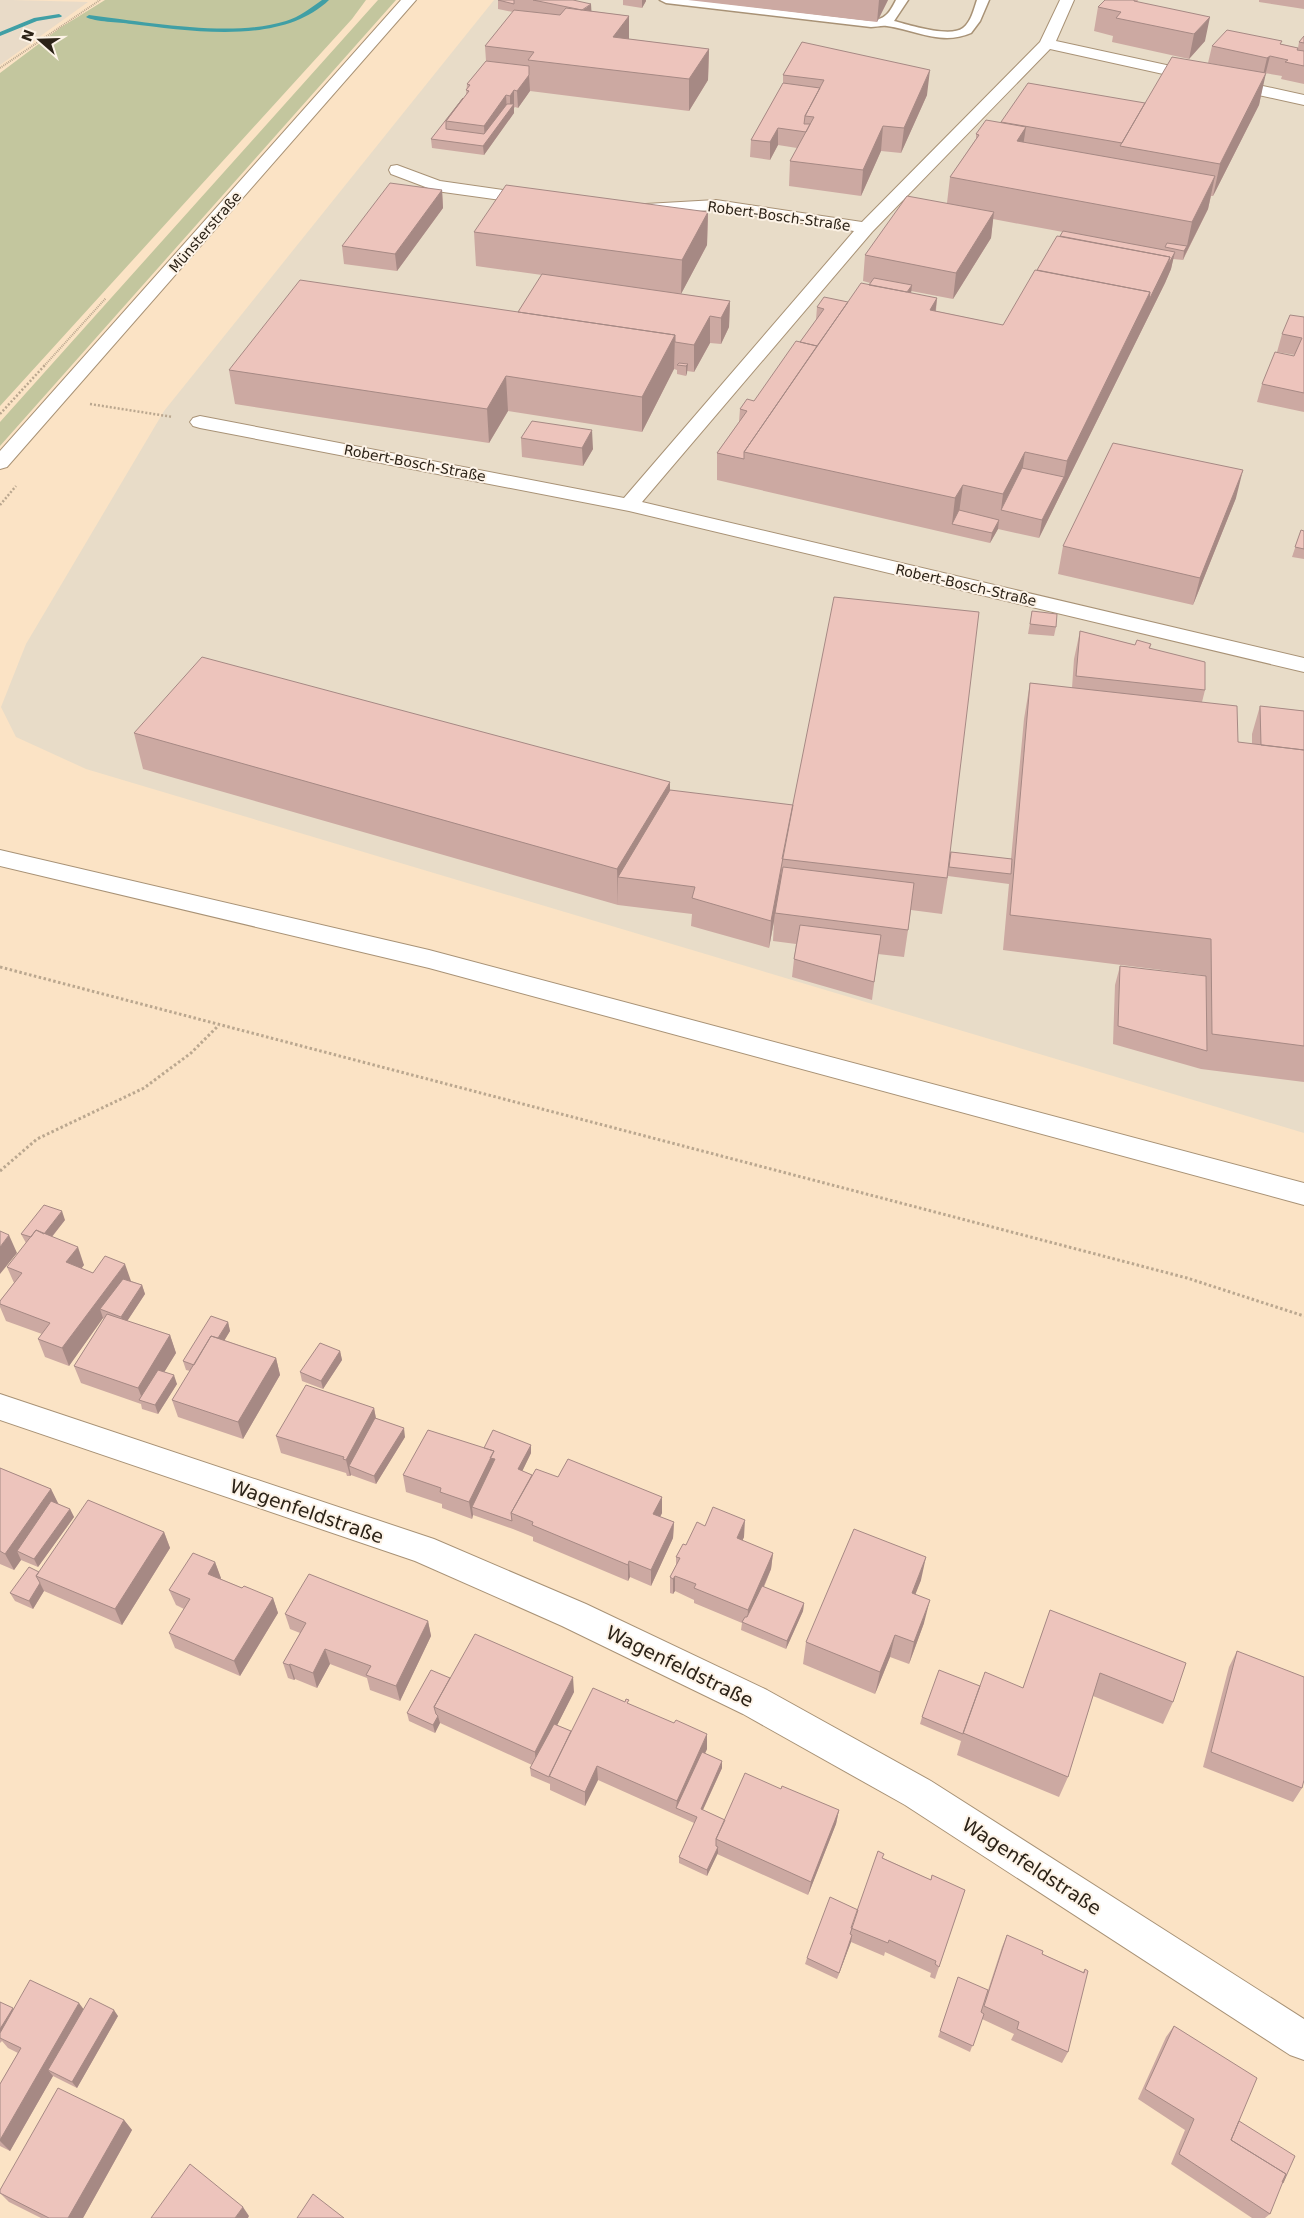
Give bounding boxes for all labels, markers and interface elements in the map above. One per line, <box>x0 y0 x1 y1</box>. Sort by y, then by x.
north arrow <box>15 15 65 65</box>
text: N <box>18 27 37 44</box>
street label: Münsterstraße <box>166 188 244 276</box>
street label: Robert-Bosch-Straße <box>706 198 852 234</box>
street label: Robert-Bosch-Straße <box>343 441 487 485</box>
street label: Robert-Bosch-Straße <box>894 561 1038 609</box>
street label: Wagenfeldstraße <box>227 1474 387 1548</box>
street label: Wagenfeldstraße <box>603 1621 757 1711</box>
street label: Wagenfeldstraße <box>958 1813 1106 1919</box>

